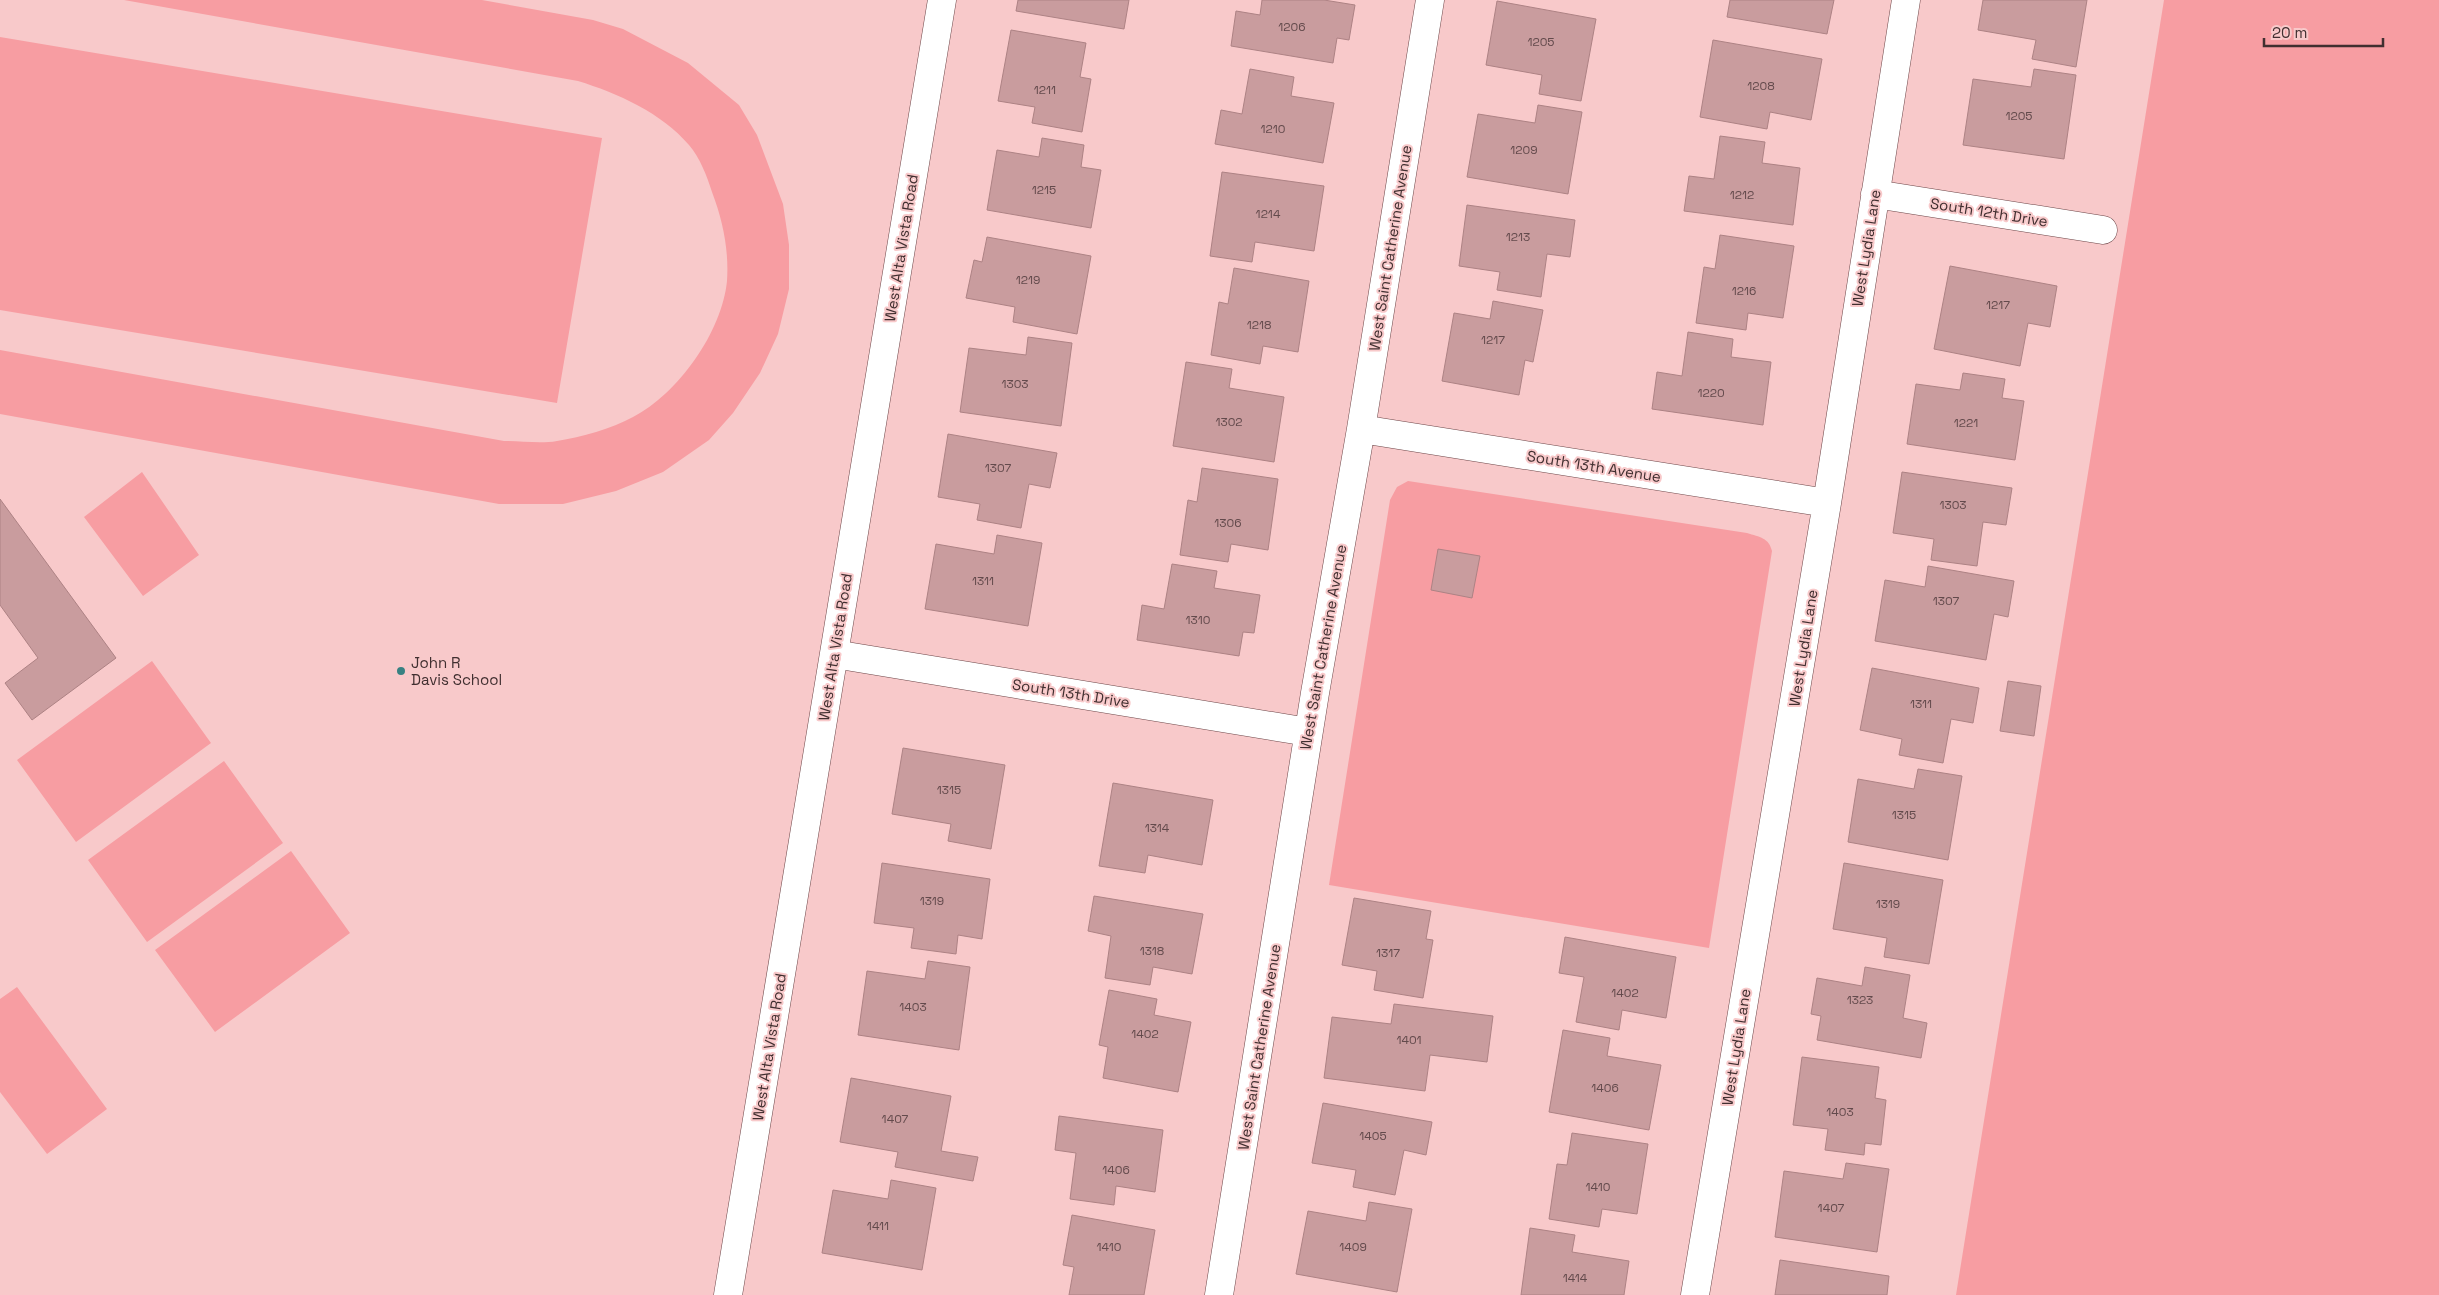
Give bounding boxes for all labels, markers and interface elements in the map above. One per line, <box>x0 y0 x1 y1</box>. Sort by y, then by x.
scale bar <box>2264 15 2383 47</box>
house number: 1206 <box>1278 19 1306 35</box>
text: 20 m <box>2272 23 2307 42</box>
house number: 1205 <box>1527 34 1555 50</box>
house number: 1208 <box>1747 78 1775 94</box>
house number: 1211 <box>1034 82 1056 98</box>
house number: 1205 <box>2005 108 2033 124</box>
house number: 1210 <box>1261 121 1285 137</box>
house number: 1209 <box>1510 142 1538 158</box>
street label: West Saint Catherine Avenue <box>1364 144 1416 352</box>
street label: West Alta Vista Road <box>880 173 922 323</box>
house number: 1215 <box>1032 182 1056 198</box>
house number: 1212 <box>1730 187 1754 203</box>
street label: West Lydia Lane <box>1847 188 1885 308</box>
street label: South 12th Drive <box>1929 193 2049 231</box>
house number: 1214 <box>1256 206 1281 222</box>
house number: 1213 <box>1506 229 1530 245</box>
house number: 1219 <box>1016 272 1040 288</box>
house number: 1216 <box>1732 283 1756 299</box>
house number: 1217 <box>1986 297 2010 313</box>
house number: 1218 <box>1247 317 1271 333</box>
house number: 1217 <box>1481 332 1505 348</box>
house number: 1303 <box>1001 376 1029 392</box>
house number: 1220 <box>1697 385 1725 401</box>
house number: 1302 <box>1215 414 1243 430</box>
house number: 1221 <box>1954 415 1978 431</box>
street label: South 13th Avenue <box>1526 446 1663 486</box>
house number: 1307 <box>985 460 1011 476</box>
house number: 1303 <box>1939 497 1967 513</box>
house number: 1306 <box>1214 515 1242 531</box>
street label: West Saint Catherine Avenue <box>1296 543 1350 751</box>
street label: West Alta Vista Road <box>814 572 856 722</box>
house number: 1311 <box>972 573 994 589</box>
street label: West Lydia Lane <box>1784 588 1822 708</box>
house number: 1307 <box>1933 593 1959 609</box>
house number: 1310 <box>1186 612 1210 628</box>
place label: John R Davis School <box>411 653 502 689</box>
marker: John R Davis School <box>395 665 407 677</box>
street label: South 13th Drive <box>1011 674 1131 712</box>
house number: 1311 <box>1910 696 1932 712</box>
house number: 1315 <box>937 782 961 798</box>
house number: 1315 <box>1892 807 1916 823</box>
house number: 1314 <box>1145 820 1170 836</box>
house number: 1319 <box>920 893 944 909</box>
house number: 1319 <box>1876 896 1900 912</box>
house number: 1318 <box>1140 943 1164 959</box>
street label: West Saint Catherine Avenue <box>1233 943 1285 1151</box>
house number: 1317 <box>1376 945 1400 961</box>
street label: West Alta Vista Road <box>748 972 790 1122</box>
house number: 1402 <box>1611 985 1639 1001</box>
street label: West Lydia Lane <box>1717 987 1755 1107</box>
house number: 1323 <box>1847 992 1873 1008</box>
house number: 1403 <box>899 999 927 1015</box>
house number: 1402 <box>1131 1026 1159 1042</box>
house number: 1401 <box>1396 1032 1422 1048</box>
house number: 1406 <box>1591 1080 1619 1096</box>
house number: 1403 <box>1826 1104 1854 1120</box>
house number: 1407 <box>882 1111 909 1127</box>
house number: 1405 <box>1359 1128 1387 1144</box>
house number: 1406 <box>1102 1162 1130 1178</box>
house number: 1410 <box>1586 1179 1610 1195</box>
house number: 1407 <box>1818 1200 1845 1216</box>
house number: 1411 <box>867 1218 889 1234</box>
house number: 1410 <box>1097 1239 1121 1255</box>
house number: 1409 <box>1339 1239 1367 1255</box>
house number: 1414 <box>1563 1270 1588 1286</box>

